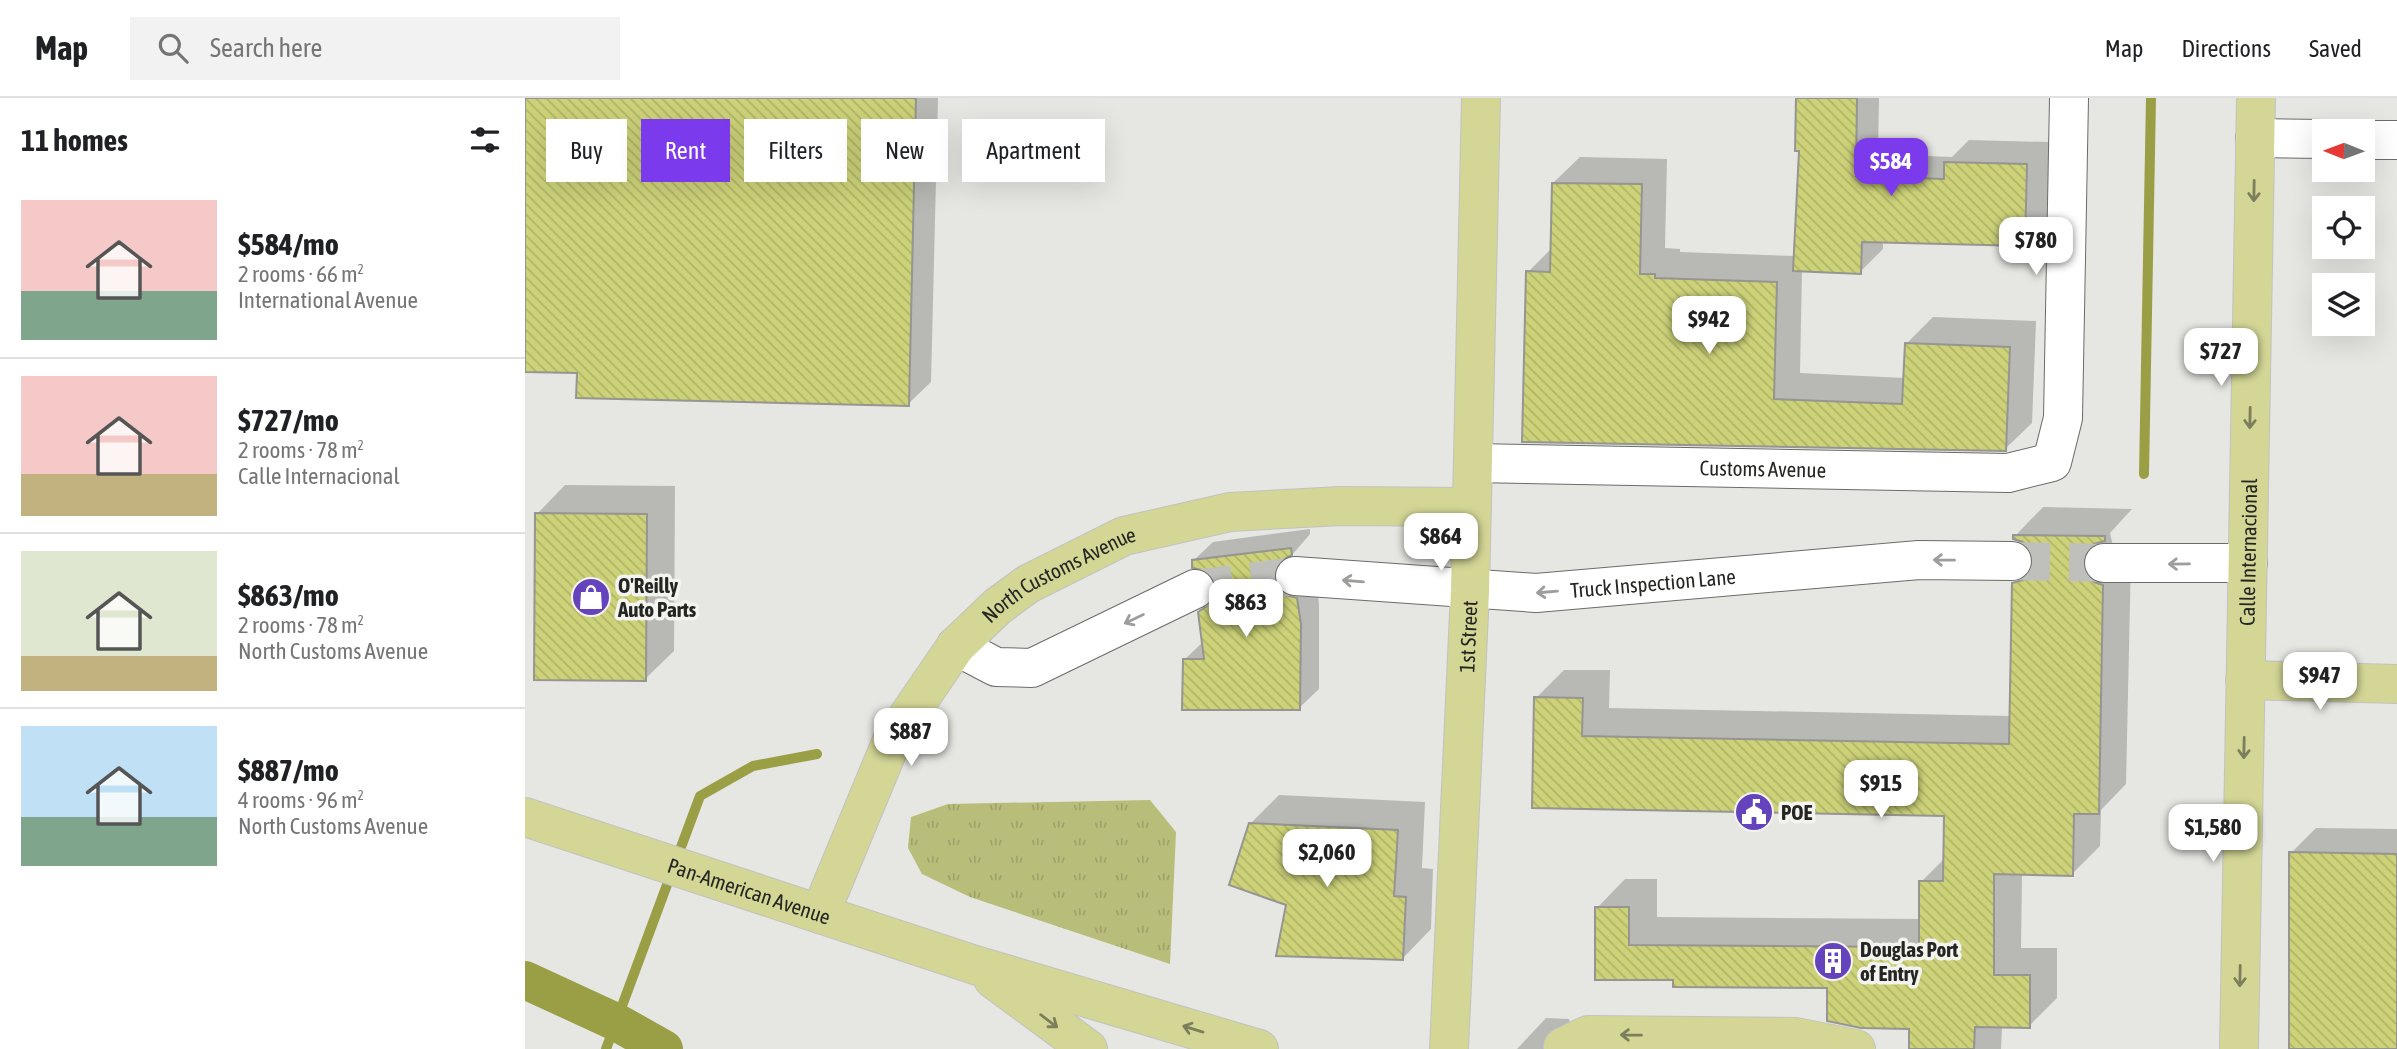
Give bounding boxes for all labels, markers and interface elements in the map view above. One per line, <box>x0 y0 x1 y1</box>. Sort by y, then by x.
search box <box>130 17 620 80</box>
text: Map <box>35 29 88 67</box>
icon: search <box>154 29 192 67</box>
text: Search here <box>210 33 322 63</box>
text: Map <box>2105 35 2143 62</box>
text: Directions <box>2181 35 2271 62</box>
text: Saved <box>2309 35 2362 62</box>
chip: Buy <box>546 119 627 182</box>
chip: Rent <box>641 119 730 182</box>
chip: Filters <box>744 119 847 182</box>
chip: New <box>861 119 948 182</box>
chip: Apartment <box>962 119 1105 182</box>
north arrow <box>2312 119 2375 182</box>
map controls <box>2312 119 2375 336</box>
icon: filters <box>466 121 504 159</box>
text: 11 homes <box>21 123 128 157</box>
pin: $584 <box>1850 139 1932 198</box>
text: $584 <box>1870 148 1912 174</box>
one-way arrow <box>2247 179 2261 202</box>
button: locate <box>2312 196 2375 259</box>
pin: $780 <box>1995 218 2077 277</box>
text: $584/mo <box>238 227 339 261</box>
text: $780 <box>2015 227 2057 253</box>
icon: home <box>77 228 161 312</box>
text: 2 rooms · 66 m² <box>238 261 364 287</box>
button: layers <box>2312 273 2375 336</box>
text: International Avenue <box>238 287 418 313</box>
pin: $942 <box>1668 296 1750 356</box>
text: $942 <box>1688 306 1730 332</box>
pin: $727 <box>2180 328 2262 388</box>
text: $727 <box>2200 338 2242 364</box>
text: $727/mo <box>238 403 339 437</box>
icon: home <box>77 404 161 488</box>
one-way arrow <box>2243 406 2257 429</box>
text: 2 rooms · 78 m² <box>238 437 364 463</box>
street label: Customs Avenue <box>1700 455 1826 482</box>
text: Calle Internacional <box>238 463 400 489</box>
street label: Calle Internacional <box>2235 478 2261 626</box>
pin: $864 <box>1400 514 1482 573</box>
street label: North Customs Avenue <box>977 522 1138 627</box>
text: $864 <box>1420 523 1462 549</box>
one-way arrow <box>1933 553 1956 567</box>
one-way arrow <box>2168 557 2191 571</box>
street label: Truck Inspection Lane <box>1569 564 1737 602</box>
place label: O'Reilly Auto Parts <box>617 573 697 621</box>
one-way arrow <box>1343 574 1365 587</box>
shop icon: O'Reilly Auto Parts <box>570 576 612 618</box>
text: $863/mo <box>238 578 339 612</box>
icon: home <box>77 579 161 663</box>
pin: $863 <box>1205 580 1287 639</box>
one-way arrow <box>1536 586 1558 599</box>
text: $863 <box>1225 589 1267 615</box>
street label: 1st Street <box>1454 600 1482 673</box>
text: 2 rooms · 78 m² <box>238 612 364 638</box>
one-way arrow <box>1124 612 1145 626</box>
text: North Customs Avenue <box>238 638 428 664</box>
pin: $947 <box>2279 652 2361 712</box>
text: $947 <box>2299 662 2341 688</box>
pin: $887 <box>870 708 952 768</box>
text: $887 <box>890 718 932 744</box>
one-way arrow <box>2238 737 2251 760</box>
text: $887/mo <box>238 753 339 787</box>
icon: home <box>77 754 161 838</box>
pin: $915 <box>1840 760 1922 820</box>
text: $915 <box>1860 770 1902 796</box>
text: 4 rooms · 96 m² <box>238 787 364 813</box>
public building icon: POE <box>1733 791 1775 833</box>
place label: POE <box>1781 800 1813 824</box>
pin: $1,580 <box>2156 804 2270 864</box>
text: North Customs Avenue <box>238 813 428 839</box>
text: $1,580 <box>2185 814 2242 840</box>
pin: $2,060 <box>1270 830 1384 889</box>
text: $2,060 <box>1299 839 1356 865</box>
street label: Pan-American Avenue <box>665 853 834 929</box>
place label: Douglas Port of Entry <box>1860 937 1958 985</box>
building icon: Douglas Port of Entry <box>1812 940 1854 982</box>
one-way arrow <box>2234 964 2247 987</box>
one-way arrow <box>1039 1013 1058 1028</box>
one-way arrow <box>1182 1022 1204 1035</box>
one-way arrow <box>1619 1029 1642 1042</box>

